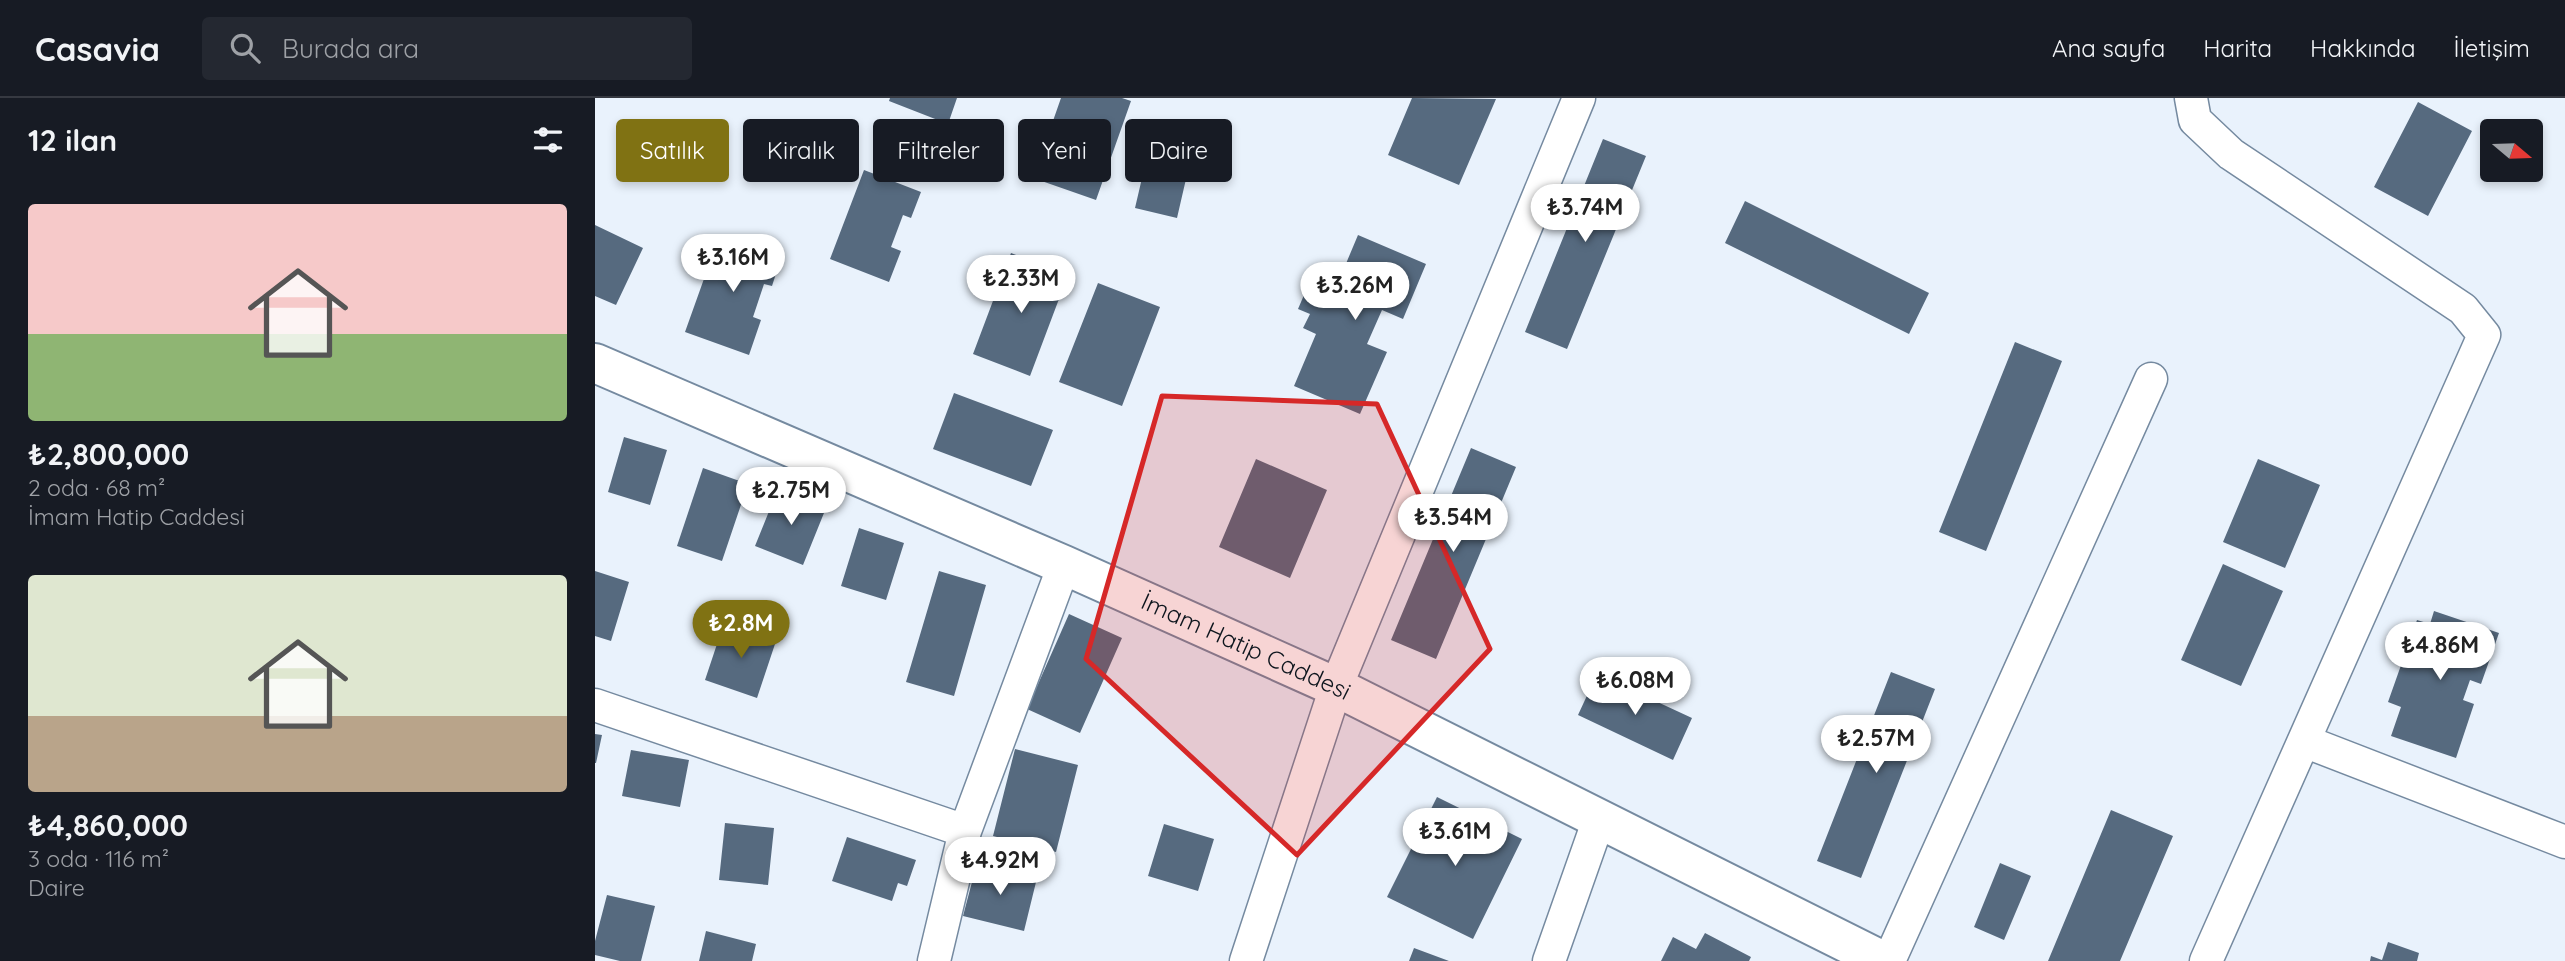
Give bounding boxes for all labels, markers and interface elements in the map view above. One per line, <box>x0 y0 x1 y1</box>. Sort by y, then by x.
search box <box>202 17 692 80</box>
text: Casavia <box>35 28 160 69</box>
icon: search <box>226 29 264 67</box>
text: Burada ara <box>282 32 419 65</box>
text: Ana sayfa <box>2052 33 2165 63</box>
text: Harita <box>2203 33 2272 63</box>
text: Hakkında <box>2310 33 2416 63</box>
text: İletişim <box>2454 33 2530 63</box>
chip: Satılık <box>616 119 729 182</box>
chip: Kiralık <box>743 119 859 182</box>
chip: Filtreler <box>873 119 1004 182</box>
chip: Yeni <box>1018 119 1111 182</box>
chip: Daire <box>1125 119 1232 182</box>
north arrow <box>2480 119 2543 182</box>
map controls <box>2480 119 2543 182</box>
text: 12 ilan <box>28 121 117 159</box>
icon: filters <box>529 121 567 159</box>
pin: ₺3.74M <box>1528 184 1642 244</box>
text: ₺3.74M <box>1547 192 1623 221</box>
pin: ₺3.16M <box>676 234 790 294</box>
text: ₺3.16M <box>697 242 769 271</box>
icon: home <box>235 250 361 376</box>
pin: ₺2.33M <box>964 256 1078 315</box>
pin: ₺3.26M <box>1298 262 1412 322</box>
text: ₺2.33M <box>983 263 1059 292</box>
text: ₺3.26M <box>1316 270 1394 299</box>
text: ₺2,800,000 <box>28 435 189 473</box>
pin: ₺2.75M <box>734 468 848 527</box>
text: 2 oda · 68 m² <box>28 473 165 502</box>
text: ₺2.75M <box>752 475 830 504</box>
pin: ₺3.54M <box>1396 494 1510 554</box>
text: İmam Hatip Caddesi <box>28 502 245 531</box>
text: ₺3.54M <box>1414 502 1492 531</box>
street label: İmam Hatip Caddesi <box>1137 586 1356 706</box>
pin: ₺2.8M <box>692 601 790 660</box>
text: ₺2.8M <box>709 608 773 637</box>
icon: home <box>235 621 361 747</box>
pin: ₺4.86M <box>2383 622 2497 682</box>
text: ₺4.86M <box>2401 630 2479 659</box>
pin: ₺6.08M <box>1578 658 1692 717</box>
text: ₺6.08M <box>1596 665 1674 694</box>
pin: ₺2.57M <box>1819 716 1933 775</box>
text: ₺2.57M <box>1837 723 1915 752</box>
text: ₺4,860,000 <box>28 806 188 844</box>
pin: ₺3.61M <box>1398 808 1512 868</box>
text: ₺3.61M <box>1419 816 1491 845</box>
pin: ₺4.92M <box>943 838 1057 897</box>
text: 3 oda · 116 m² <box>28 844 169 873</box>
text: ₺4.92M <box>961 845 1039 874</box>
text: Daire <box>28 873 85 902</box>

